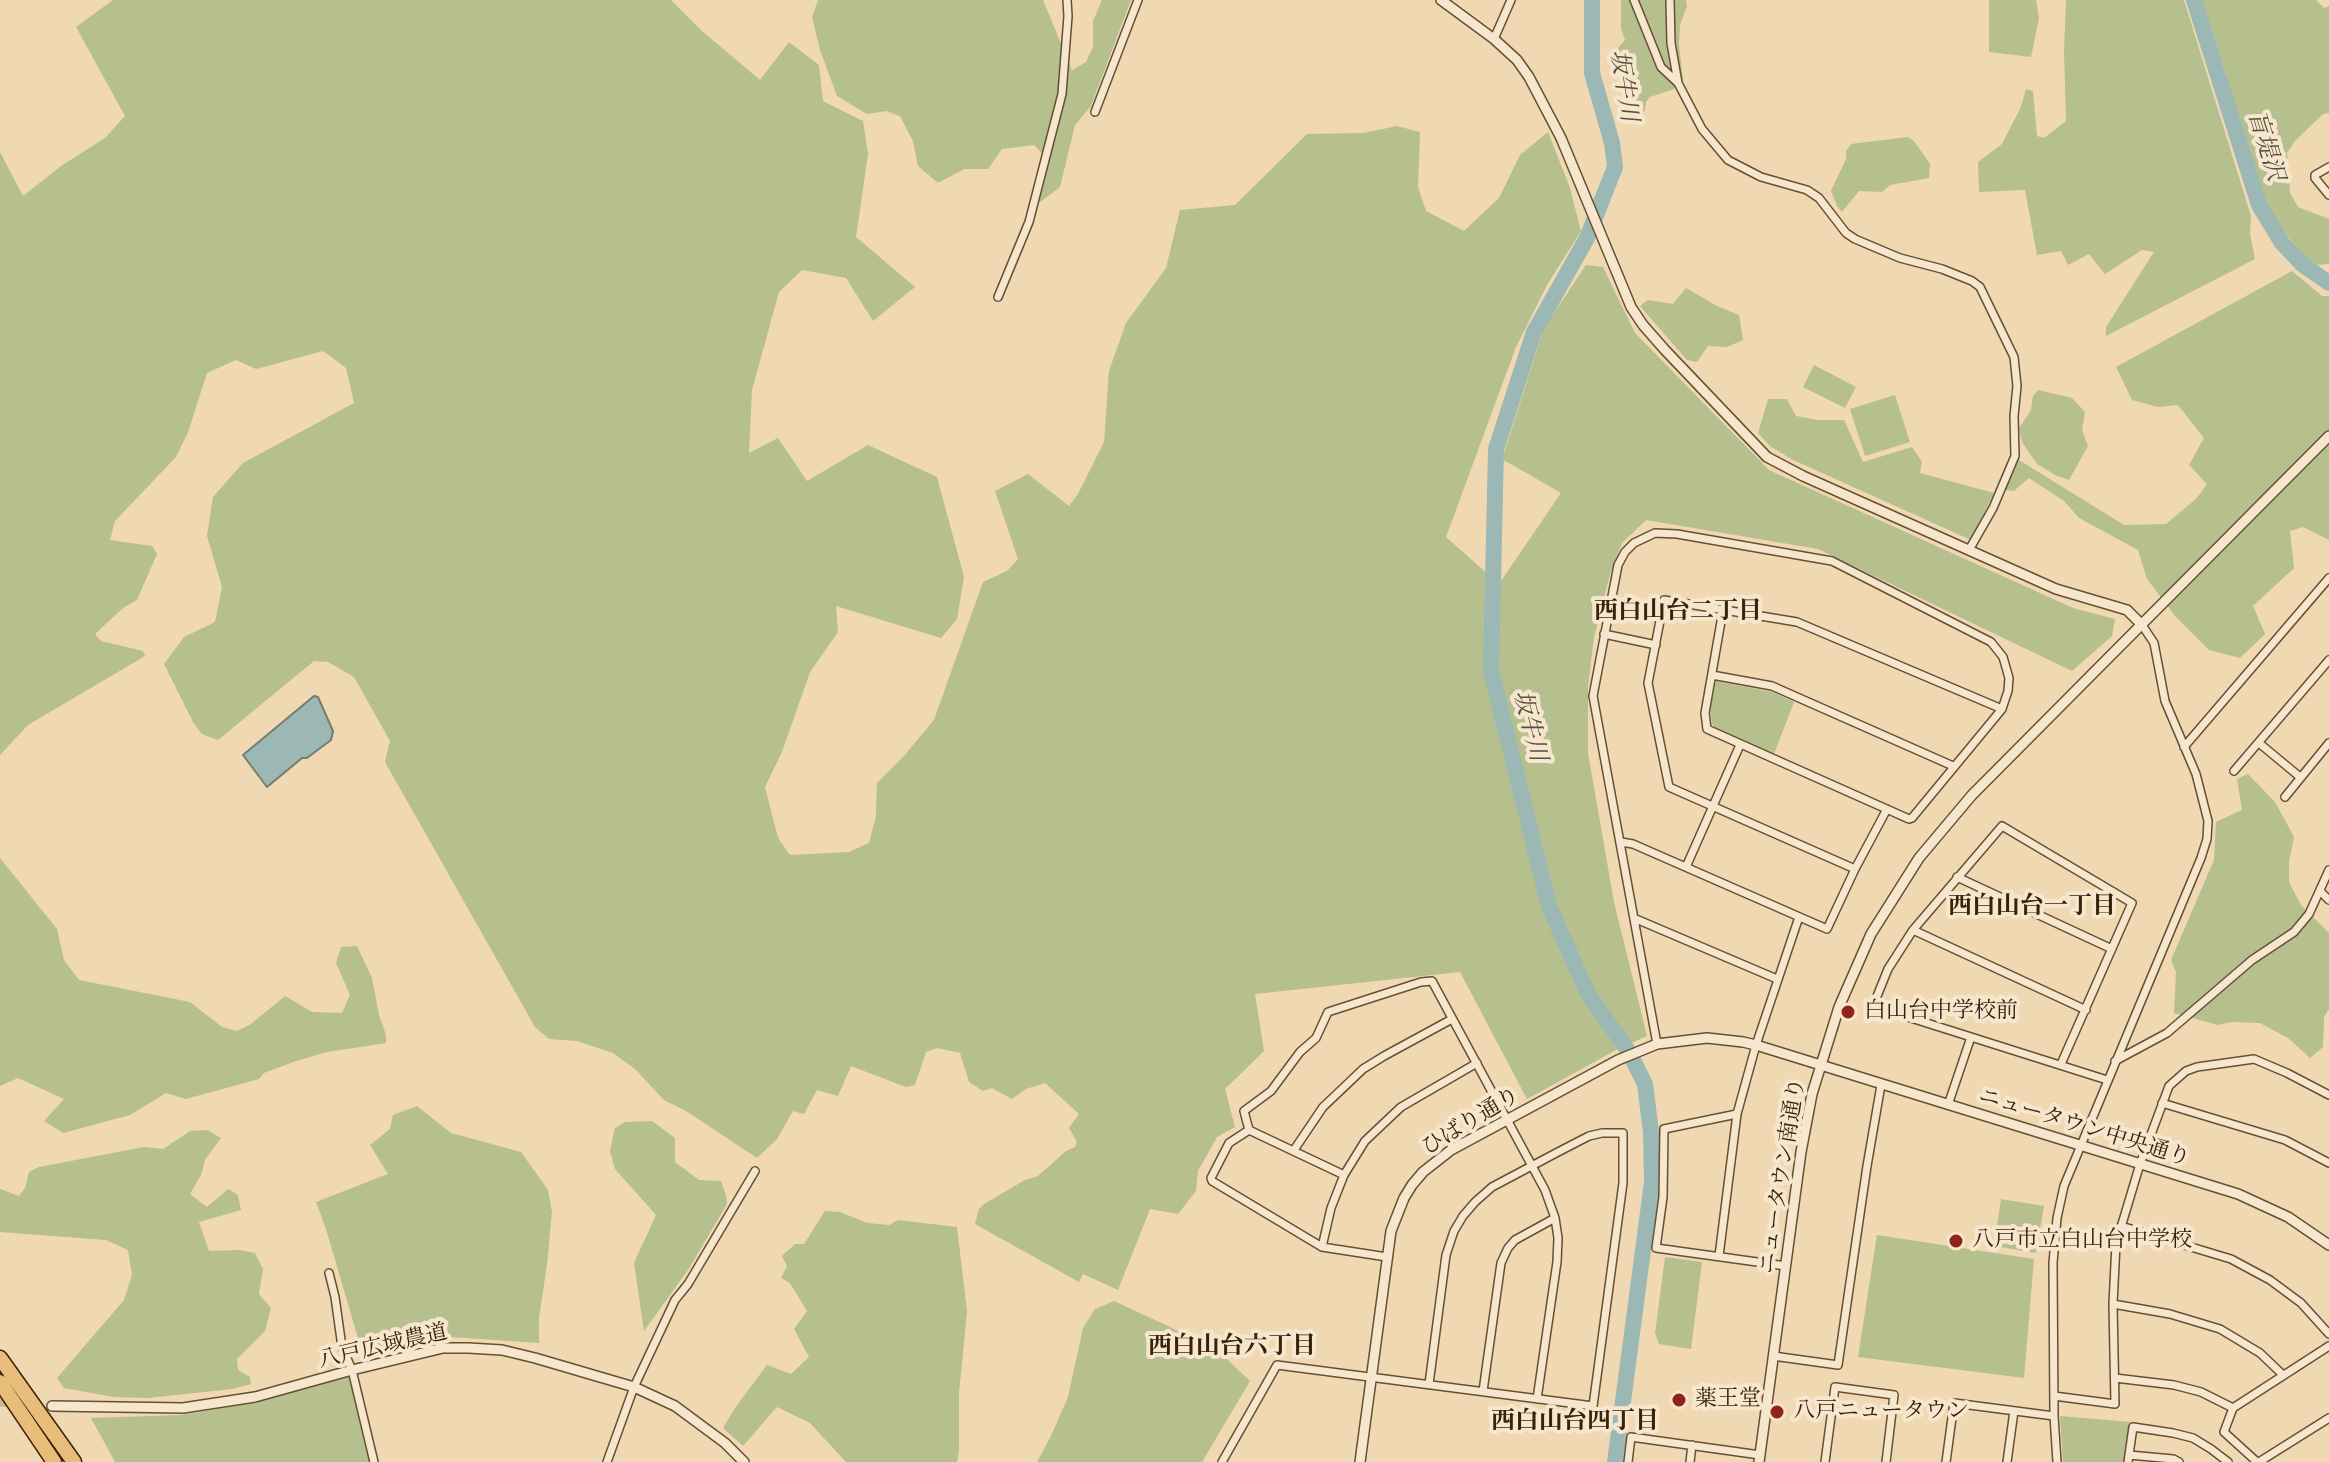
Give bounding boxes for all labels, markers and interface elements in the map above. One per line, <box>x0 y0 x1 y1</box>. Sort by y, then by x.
water label: 坂牛川 <box>1603 48 1643 124</box>
water label: 盲堤沢 <box>2241 107 2289 185</box>
district label: 西白山台二丁目 <box>1594 598 1762 626</box>
water label: 坂牛川 <box>1506 688 1552 764</box>
district label: 西白山台一丁目 <box>1948 893 2116 921</box>
place label: 白山台中学校前 <box>1864 999 2018 1025</box>
marker: 白山台中学校前 <box>1839 1003 1857 1021</box>
street label: ニュータウン南通り <box>1754 1076 1812 1276</box>
street label: ひばり通り <box>1417 1082 1525 1162</box>
street label: ニュータウン中央通り <box>1975 1083 2193 1173</box>
place label: 八戸市立白山台中学校 <box>1972 1228 2192 1254</box>
marker: 八戸市立白山台中学校 <box>1947 1232 1965 1250</box>
street label: 八戸広域農道 <box>316 1319 450 1375</box>
district label: 西白山台六丁目 <box>1148 1333 1316 1361</box>
place label: 薬王堂 <box>1695 1387 1761 1413</box>
marker: 薬王堂 <box>1670 1391 1688 1409</box>
place label: 八戸ニュータウン <box>1793 1399 1969 1425</box>
marker: 八戸ニュータウン <box>1768 1403 1786 1421</box>
district label: 西白山台四丁目 <box>1491 1408 1659 1436</box>

